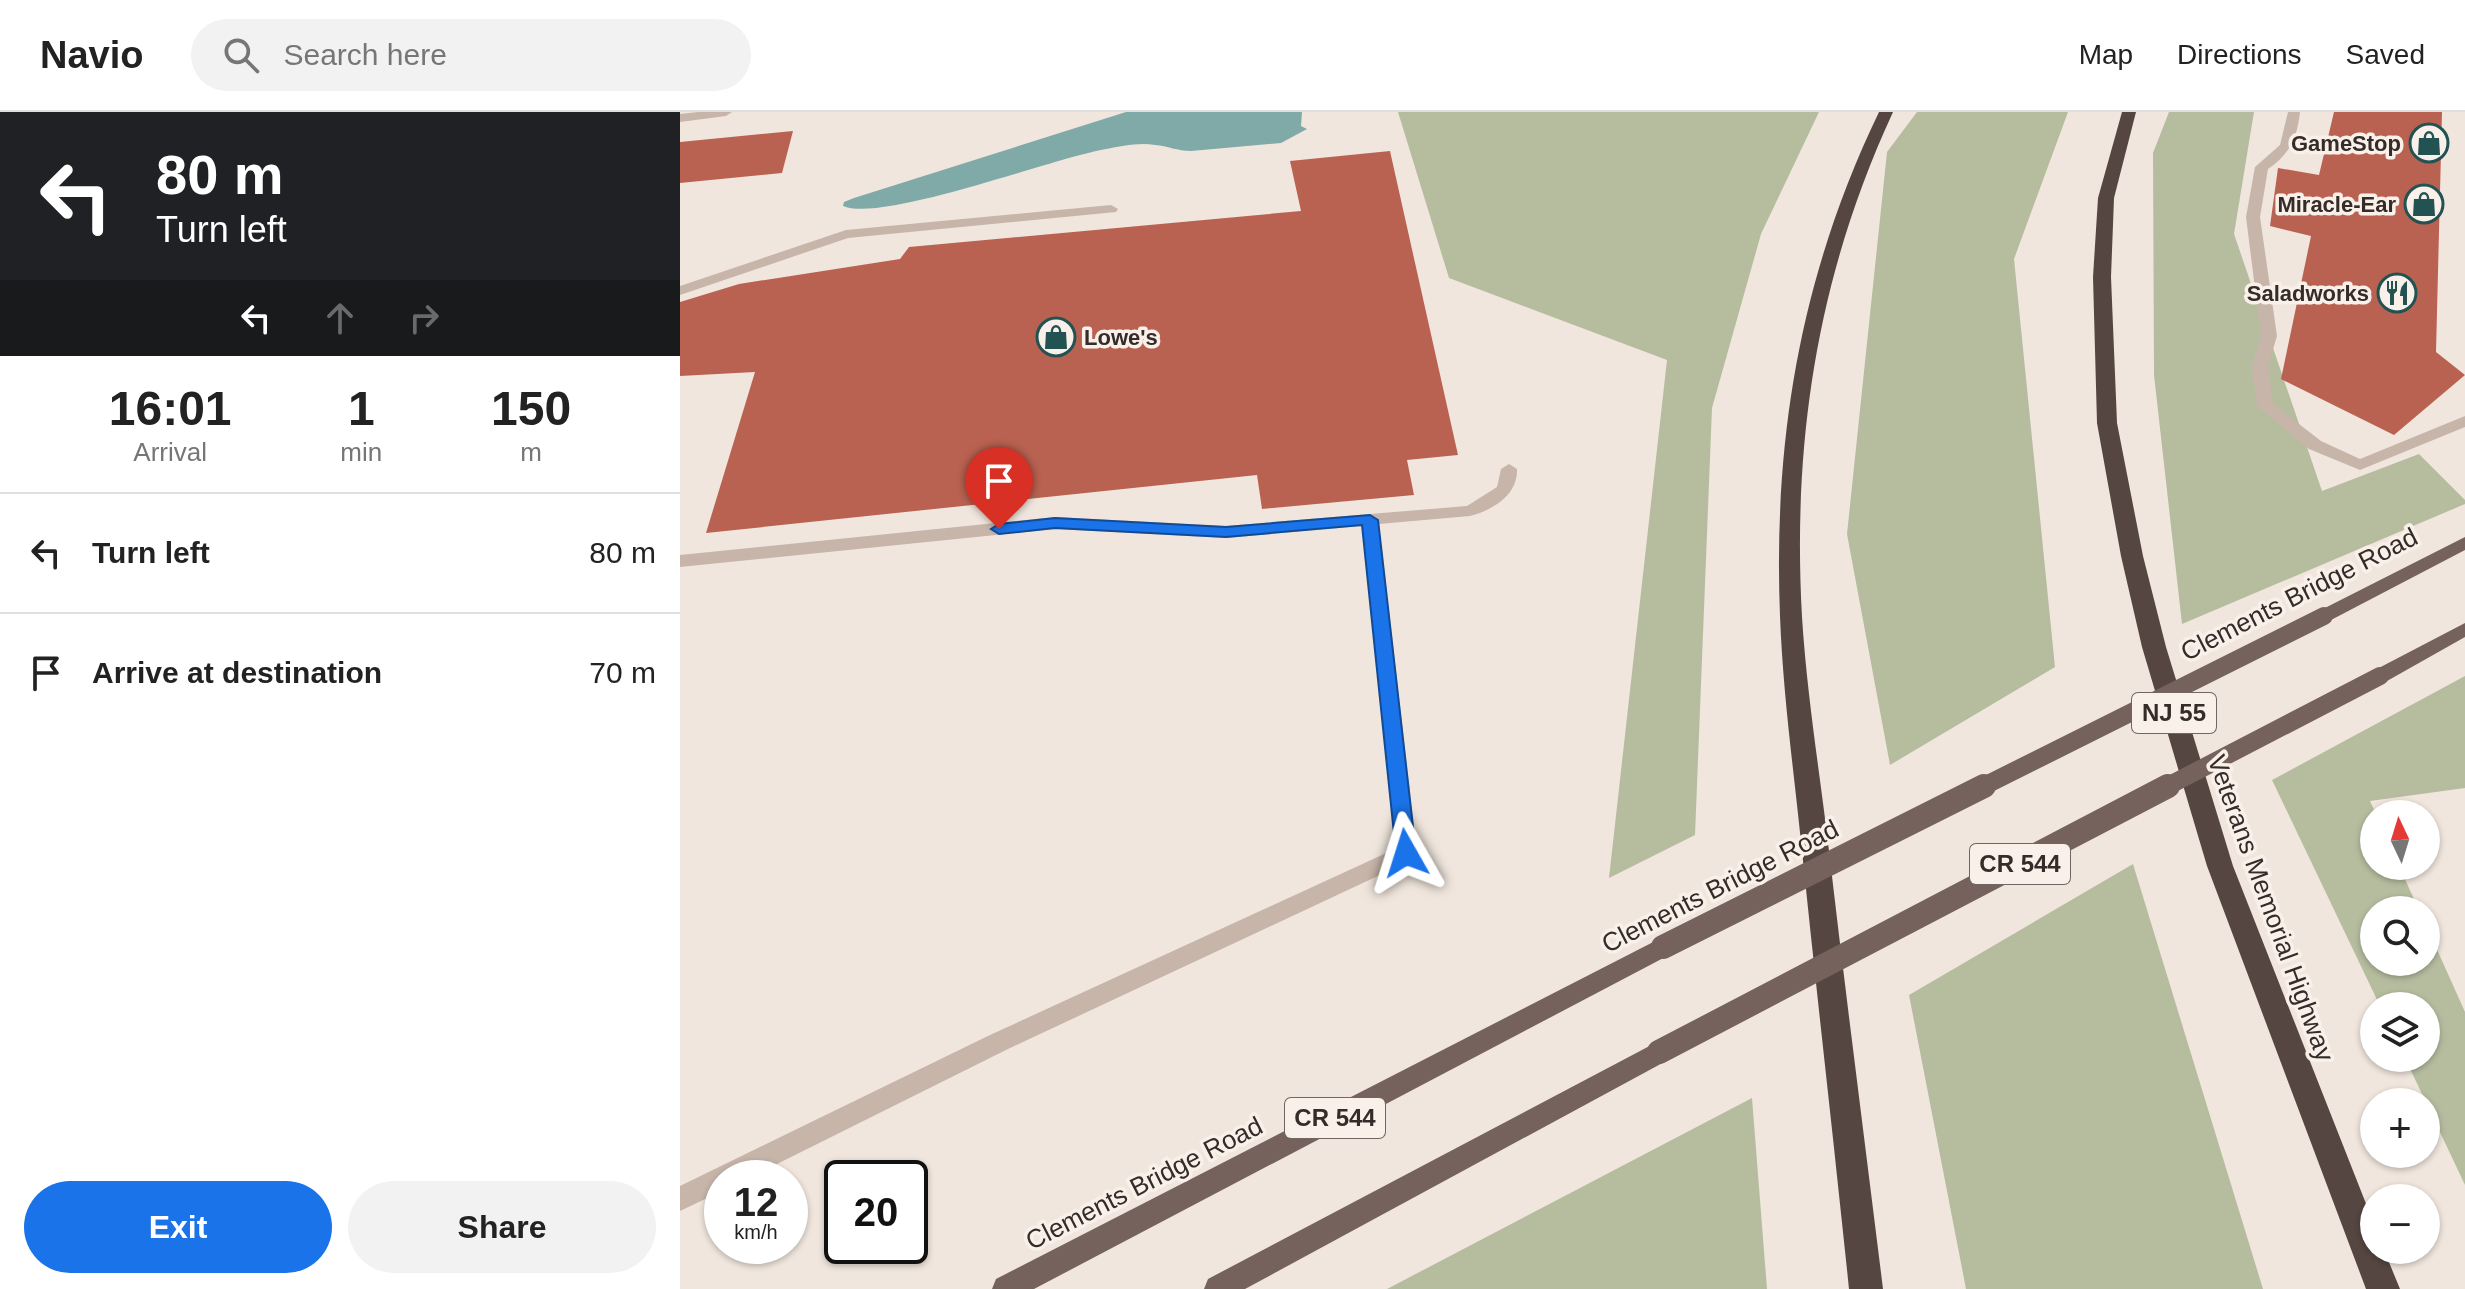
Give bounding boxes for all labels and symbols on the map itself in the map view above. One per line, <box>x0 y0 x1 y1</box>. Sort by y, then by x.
shop icon: GameStop <box>2408 122 2450 164</box>
place label: GameStop <box>2291 131 2401 156</box>
shop icon: Miracle-Ear <box>2403 183 2445 225</box>
place label: Miracle-Ear <box>2277 192 2396 217</box>
restaurant icon: Saladworks <box>2376 272 2418 314</box>
place label: Saladworks <box>2247 281 2369 306</box>
shop icon: Lowe's <box>1035 316 1077 358</box>
place label: Lowe's <box>1084 325 1158 350</box>
pin <box>965 447 1033 529</box>
street label: Clements Bridge Road <box>2176 521 2422 667</box>
road number: NJ 55 <box>2132 693 2216 733</box>
street label: Veterans Memorial Highway <box>2202 751 2340 1065</box>
north arrow <box>2360 800 2440 880</box>
position arrow <box>1364 811 1448 895</box>
street label: Clements Bridge Road <box>1597 813 1843 959</box>
road number: CR 544 <box>1970 844 2070 884</box>
road number: CR 544 <box>1285 1098 1385 1138</box>
street label: Clements Bridge Road <box>1021 1110 1267 1256</box>
speed limit sign: 20 <box>824 1160 928 1264</box>

